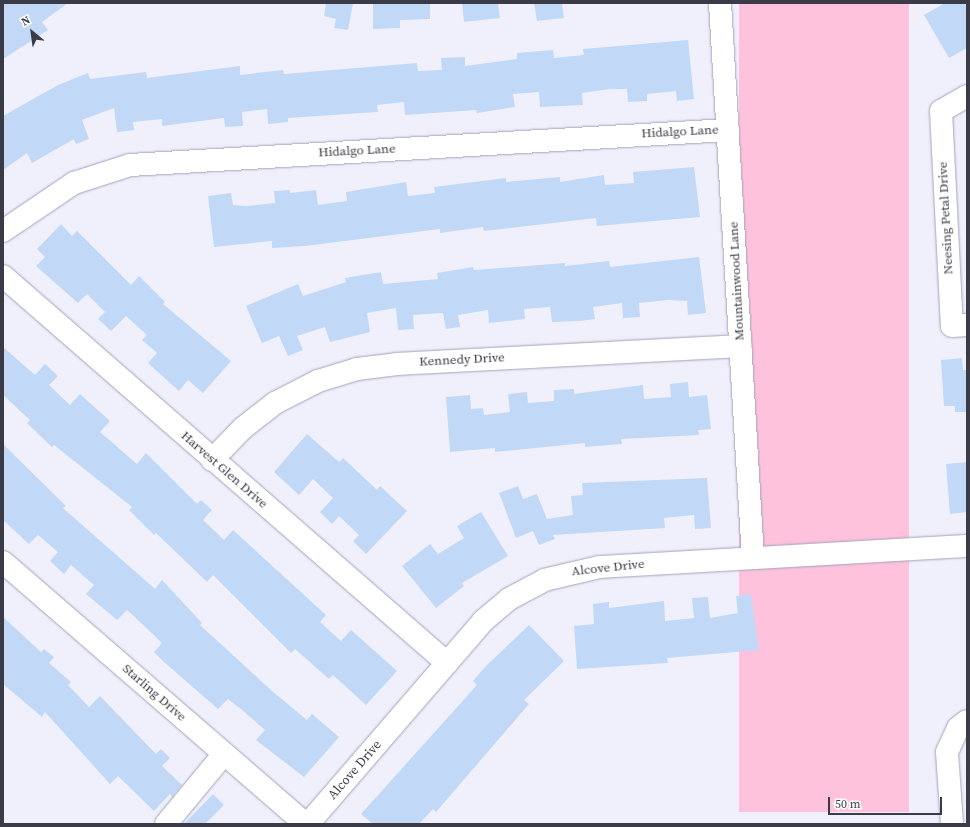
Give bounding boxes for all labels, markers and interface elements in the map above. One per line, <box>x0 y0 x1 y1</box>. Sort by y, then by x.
north arrow <box>12 12 52 52</box>
text: N <box>19 13 33 30</box>
street label: Hidalgo Lane <box>641 122 719 142</box>
street label: Hidalgo Lane <box>318 141 396 161</box>
street label: Neesing Petal Drive <box>935 161 957 275</box>
street label: Mountainwood Lane <box>726 221 748 341</box>
street label: Kennedy Drive <box>419 350 505 370</box>
street label: Harvest Glen Drive <box>178 428 270 512</box>
street label: Alcove Drive <box>571 556 645 580</box>
street label: Starling Drive <box>119 661 189 725</box>
street label: Alcove Drive <box>325 737 385 803</box>
scale bar <box>830 789 944 815</box>
text: 50 m <box>835 796 861 812</box>

